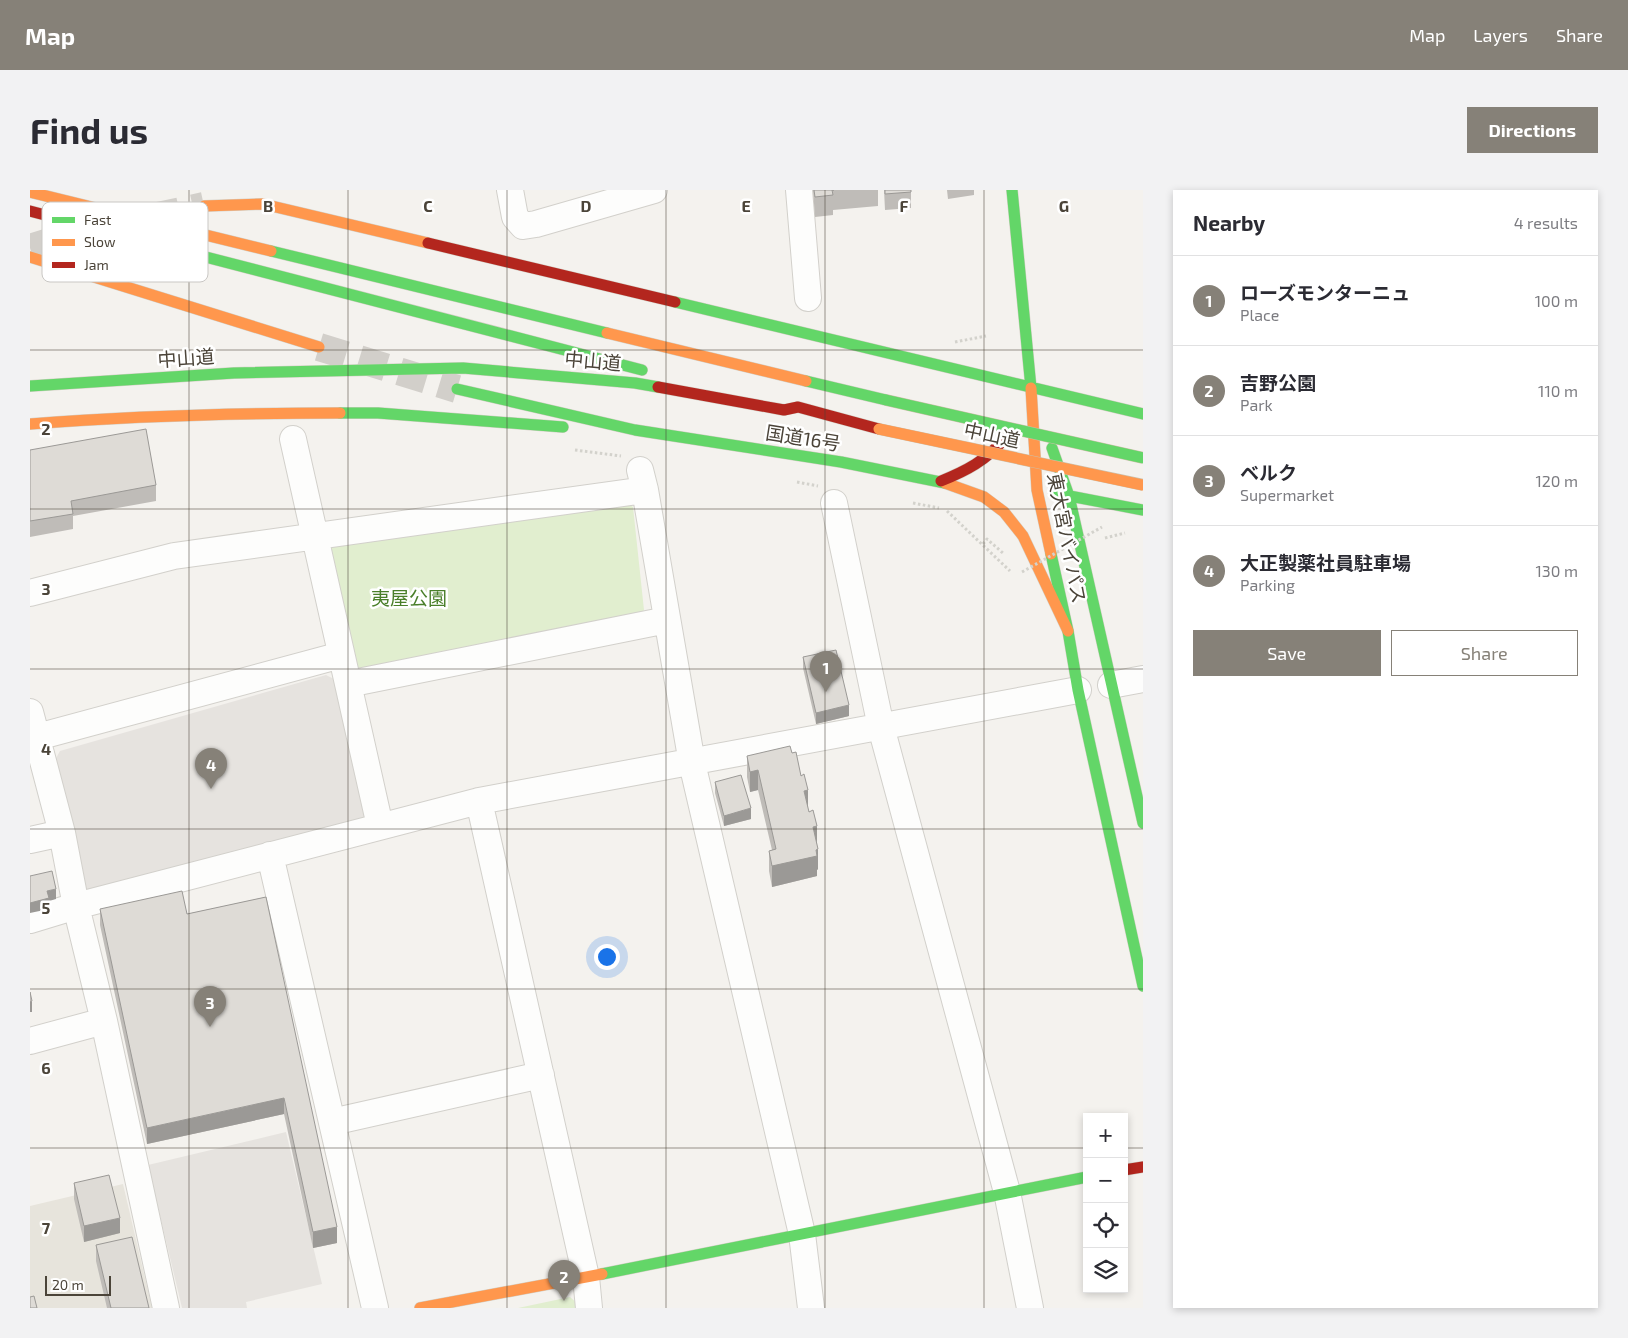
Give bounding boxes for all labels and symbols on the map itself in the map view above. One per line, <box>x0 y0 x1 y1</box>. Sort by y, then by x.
text: B <box>263 196 273 215</box>
text: C <box>423 196 433 215</box>
text: D <box>581 196 592 215</box>
text: E <box>741 196 751 215</box>
text: F <box>900 196 909 215</box>
text: G <box>1059 196 1069 215</box>
legend <box>42 202 208 282</box>
text: Fast <box>84 211 111 228</box>
text: Slow <box>84 233 116 250</box>
text: Jam <box>84 256 109 273</box>
street label: 中山道 <box>157 344 215 371</box>
street label: 中山道 <box>564 347 622 374</box>
street label: 中山道 <box>962 417 1022 452</box>
text: 2 <box>41 419 51 438</box>
street label: 国道16号 <box>764 420 842 455</box>
street label: 東大宮バイパス <box>1044 471 1091 605</box>
text: 3 <box>41 579 51 598</box>
park label: 夷屋公園 <box>371 586 447 609</box>
pin: 1 <box>810 651 842 692</box>
text: 4 <box>41 739 51 758</box>
pin: 4 <box>195 748 227 789</box>
text: 5 <box>42 898 51 917</box>
your location <box>594 944 620 970</box>
pin: 3 <box>194 986 226 1027</box>
text: 6 <box>41 1058 51 1077</box>
text: 7 <box>42 1218 51 1237</box>
pin: 2 <box>548 1260 580 1301</box>
scale bar <box>45 1273 111 1296</box>

